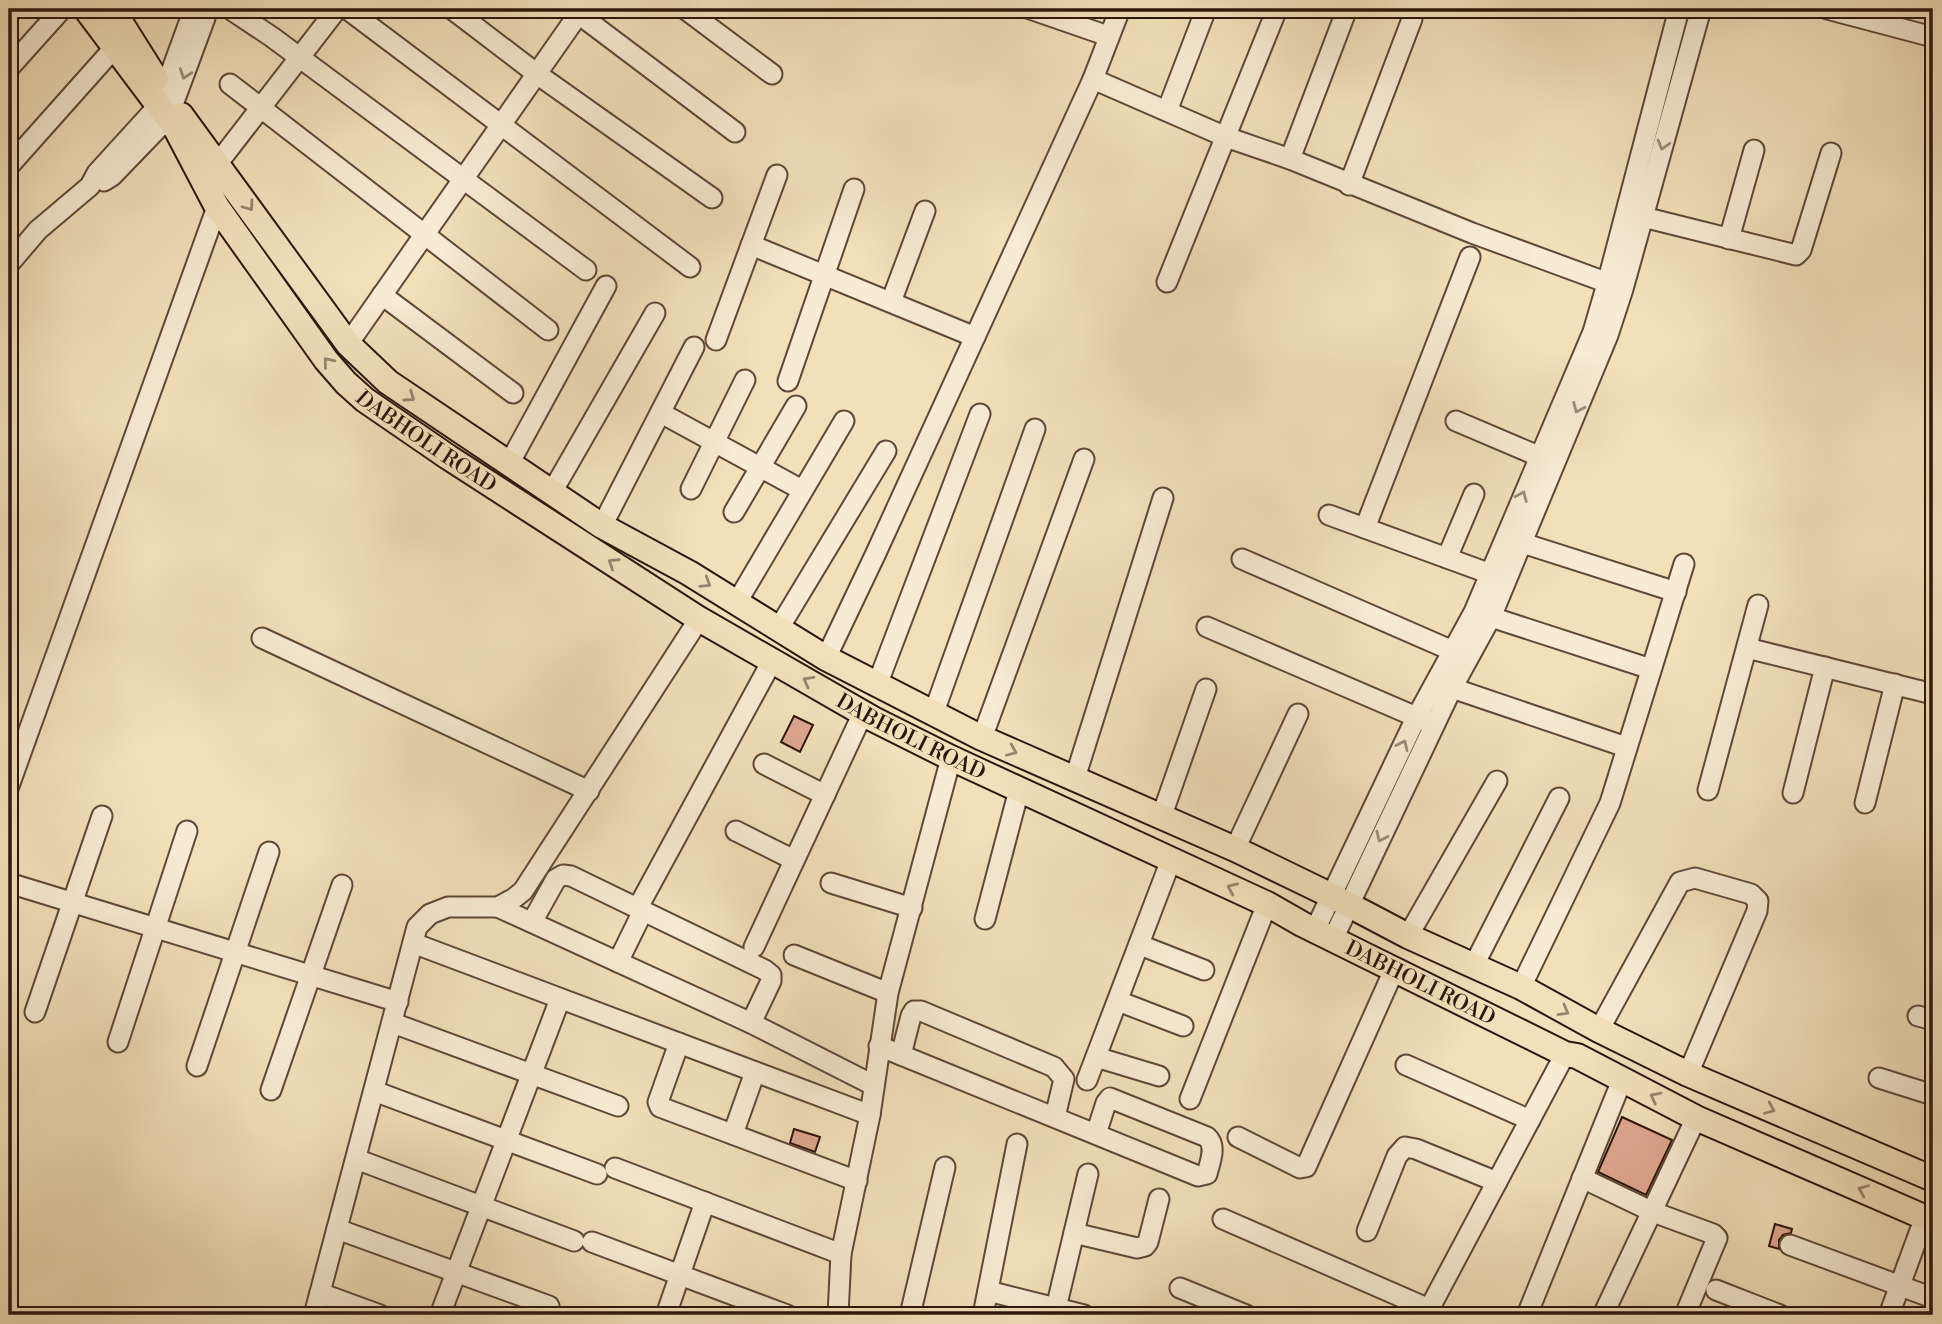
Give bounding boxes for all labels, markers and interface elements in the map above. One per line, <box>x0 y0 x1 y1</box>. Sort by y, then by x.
one-way arrow <box>179 67 193 79</box>
one-way arrow <box>1657 139 1672 151</box>
one-way arrow <box>240 198 253 210</box>
one-way arrow <box>324 358 337 370</box>
street label: DABHOLI ROAD <box>350 386 501 499</box>
one-way arrow <box>402 389 415 401</box>
one-way arrow <box>1572 401 1586 413</box>
one-way arrow <box>1514 491 1528 504</box>
one-way arrow <box>608 559 621 572</box>
one-way arrow <box>698 575 711 588</box>
one-way arrow <box>802 676 815 689</box>
street label: DABHOLI ROAD <box>831 689 990 786</box>
one-way arrow <box>1395 740 1409 753</box>
one-way arrow <box>1005 743 1017 757</box>
one-way arrow <box>1376 830 1390 842</box>
one-way arrow <box>1227 882 1239 896</box>
street label: DABHOLI ROAD <box>1341 935 1500 1032</box>
one-way arrow <box>1557 1003 1570 1016</box>
one-way arrow <box>1650 1091 1662 1105</box>
one-way arrow <box>1763 1100 1775 1114</box>
one-way arrow <box>1858 1184 1870 1198</box>

